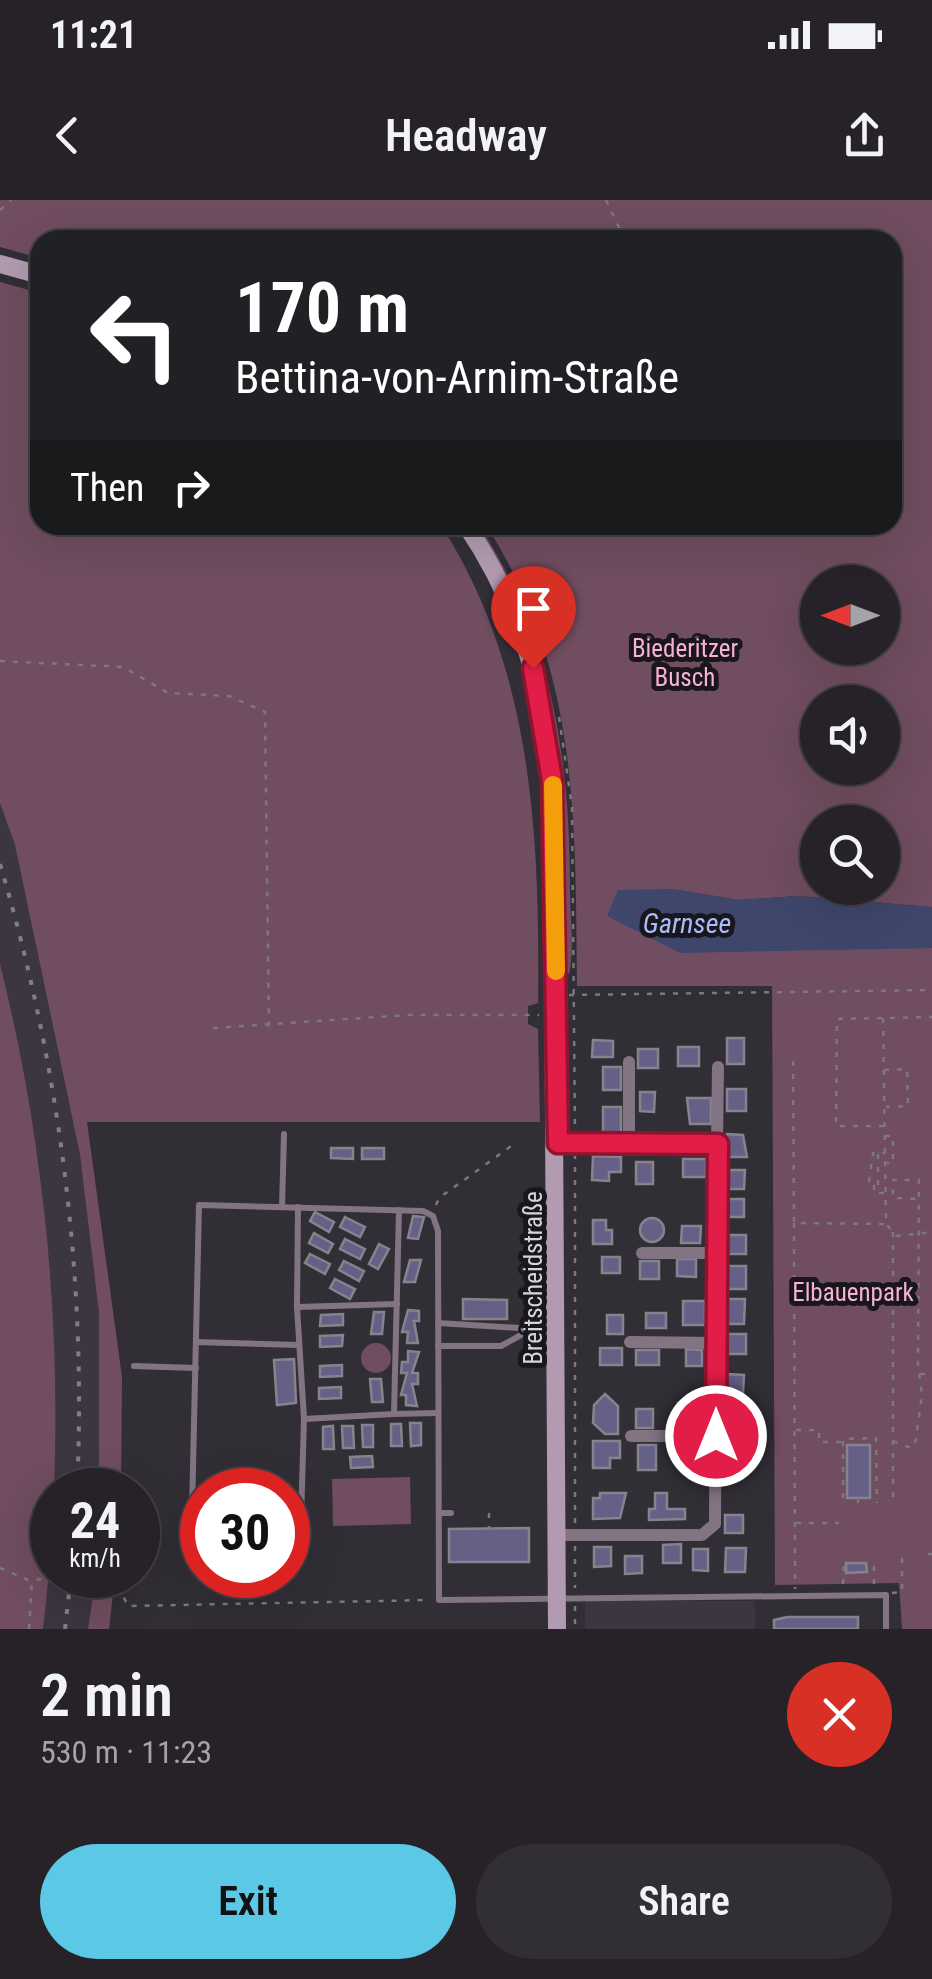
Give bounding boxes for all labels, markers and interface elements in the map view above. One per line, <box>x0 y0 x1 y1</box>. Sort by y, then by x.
text: 11:21 <box>50 13 137 57</box>
icon: back <box>40 108 95 163</box>
icon: share <box>837 108 892 163</box>
text: Headway <box>385 109 547 162</box>
text: 170 m <box>235 267 409 349</box>
icon: left <box>70 270 200 400</box>
text: Bettina-von-Arnim-Straße <box>235 351 679 404</box>
icon: right <box>164 460 219 515</box>
text: Then <box>70 466 144 510</box>
north arrow <box>800 565 900 665</box>
map controls <box>800 565 900 905</box>
pin <box>491 566 576 669</box>
icon: arrive <box>506 581 561 636</box>
park label: Biederitzer Busch <box>632 634 738 692</box>
button: sound <box>800 685 900 785</box>
button: search <box>800 805 900 905</box>
water label: Garnsee <box>643 907 731 940</box>
street label: Breitscheidstraße <box>519 1191 548 1365</box>
park label: Elbauenpark <box>792 1278 915 1307</box>
position arrow <box>664 1384 768 1488</box>
speed limit sign: 30 <box>180 1468 310 1598</box>
text: 24 <box>70 1492 120 1550</box>
text: km/h <box>69 1544 121 1573</box>
text: 2 min <box>40 1660 173 1731</box>
button: close <box>787 1662 892 1767</box>
text: 530 m · 11:23 <box>40 1733 212 1771</box>
button: Exit <box>40 1844 456 1959</box>
button: Share <box>476 1844 892 1959</box>

